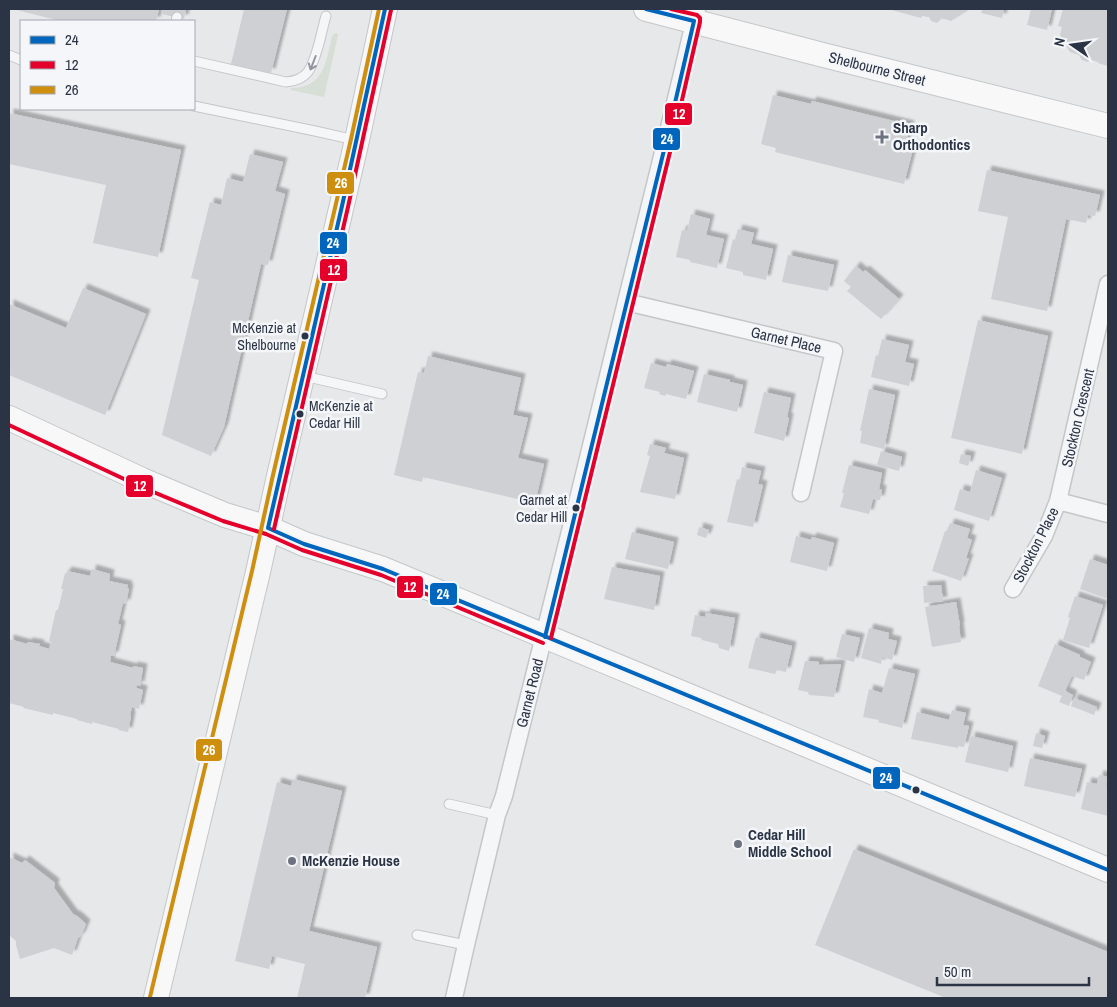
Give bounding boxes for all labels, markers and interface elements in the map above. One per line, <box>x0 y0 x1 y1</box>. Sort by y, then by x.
legend <box>20 20 195 110</box>
north arrow <box>1047 20 1097 70</box>
text: 24 <box>65 29 79 50</box>
text: N <box>1050 36 1069 48</box>
street label: Shelbourne Street <box>826 46 928 91</box>
text: 12 <box>65 54 79 75</box>
one-way arrow <box>307 55 317 70</box>
text: 26 <box>65 79 79 100</box>
line badge: 12 <box>664 102 693 126</box>
text: 12 <box>673 105 685 123</box>
place label: Sharp Orthodontics <box>893 117 970 155</box>
line badge: 24 <box>652 127 681 151</box>
text: 24 <box>661 130 674 148</box>
marker: Sharp Orthodontics <box>875 130 889 144</box>
line badge: 26 <box>326 171 355 195</box>
text: 26 <box>335 174 347 192</box>
line badge: 24 <box>319 231 348 255</box>
text: 24 <box>327 234 340 252</box>
line badge: 12 <box>319 258 348 282</box>
text: 12 <box>328 261 340 279</box>
place label: McKenzie at Shelbourne <box>232 319 296 354</box>
street label: Garnet Place <box>749 321 824 358</box>
marker: McKenzie at Shelbourne <box>300 331 310 341</box>
street label: Stockton Crescent <box>1056 366 1099 469</box>
place label: McKenzie at Cedar Hill <box>309 397 373 432</box>
marker: McKenzie at Cedar Hill <box>295 409 305 419</box>
line badge: 12 <box>125 474 154 498</box>
text: 12 <box>134 477 146 495</box>
place label: Garnet at Cedar Hill <box>516 491 567 526</box>
marker: Garnet at Cedar Hill <box>571 503 581 513</box>
street label: Stockton Place <box>1008 503 1064 586</box>
line badge: 12 <box>396 575 424 599</box>
text: 12 <box>404 578 416 596</box>
line badge: 24 <box>429 582 458 606</box>
text: 24 <box>437 585 450 603</box>
street label: Garnet Road <box>511 656 548 730</box>
line badge: 26 <box>195 738 223 762</box>
text: 26 <box>203 741 215 759</box>
line badge: 24 <box>872 766 901 790</box>
text: 24 <box>880 769 893 787</box>
unlabelled marker <box>911 785 921 795</box>
place label: Cedar Hill Middle School <box>748 824 831 862</box>
marker: Cedar Hill Middle School <box>732 838 744 850</box>
place label: McKenzie House <box>302 850 400 871</box>
marker: McKenzie House <box>286 855 298 867</box>
scale bar <box>937 954 1090 986</box>
text: 50 m <box>944 961 971 982</box>

